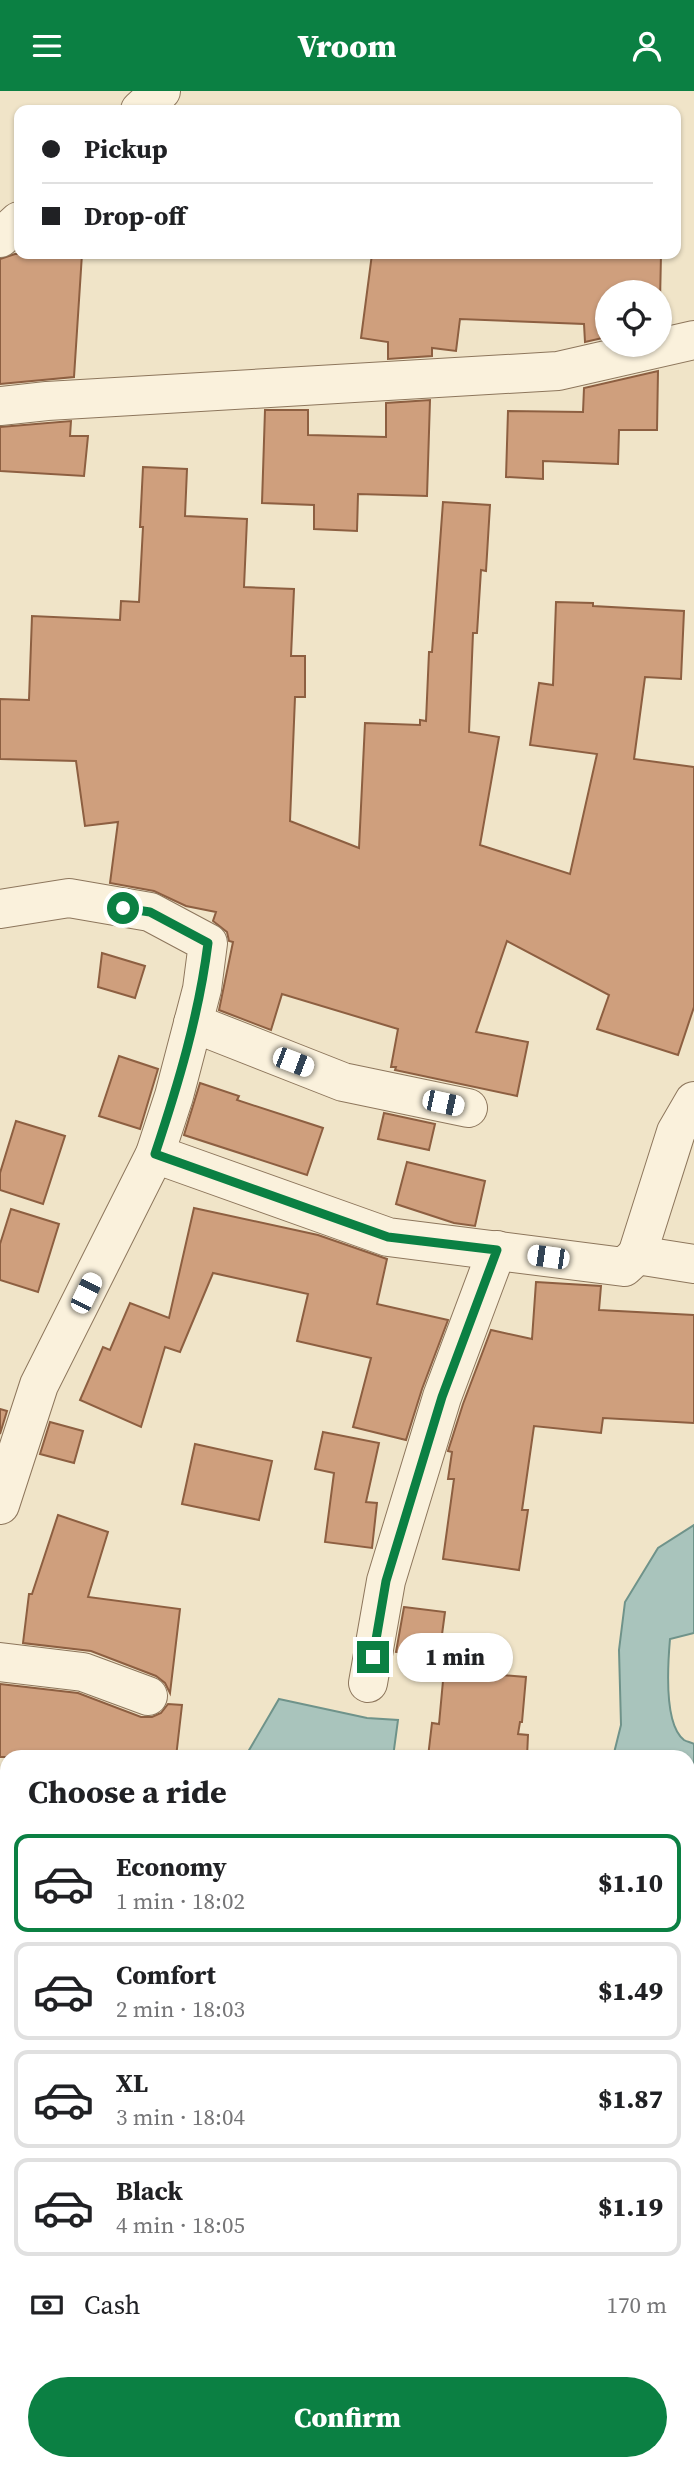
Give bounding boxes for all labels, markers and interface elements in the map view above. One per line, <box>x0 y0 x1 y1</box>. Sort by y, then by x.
text: Vroom <box>297 24 397 68</box>
icon: menu <box>28 27 66 65</box>
icon: person <box>628 27 666 65</box>
text: Pickup <box>84 131 168 167</box>
text: Drop-off <box>84 198 186 234</box>
map controls <box>595 280 672 357</box>
button: locate <box>595 280 672 357</box>
route start <box>107 892 139 924</box>
car <box>270 1045 317 1079</box>
car <box>421 1088 466 1118</box>
car <box>526 1244 571 1270</box>
car <box>68 1270 105 1316</box>
callout: 1 min <box>398 1633 513 1681</box>
route end <box>357 1641 389 1673</box>
text: 1 min <box>425 1641 485 1673</box>
text: Choose a ride <box>28 1770 227 1814</box>
text: Economy <box>116 1849 227 1885</box>
icon: car <box>32 1852 95 1915</box>
text: $1.10 <box>598 1865 663 1901</box>
text: 1 min · 18:02 <box>116 1885 245 1917</box>
text: Comfort <box>116 1957 216 1993</box>
icon: car <box>32 1960 95 2023</box>
text: $1.49 <box>598 1973 663 2009</box>
text: 2 min · 18:03 <box>116 1993 245 2025</box>
text: XL <box>116 2065 148 2101</box>
icon: car <box>32 2068 95 2131</box>
text: $1.87 <box>598 2081 663 2117</box>
text: 3 min · 18:04 <box>116 2101 245 2133</box>
text: Black <box>116 2173 183 2209</box>
icon: car <box>32 2176 95 2239</box>
text: $1.19 <box>598 2189 663 2225</box>
text: 4 min · 18:05 <box>116 2209 245 2241</box>
icon: cash <box>28 2286 66 2324</box>
text: Cash <box>84 2287 140 2323</box>
text: 170 m <box>606 2289 667 2321</box>
button: Confirm <box>28 2377 667 2457</box>

